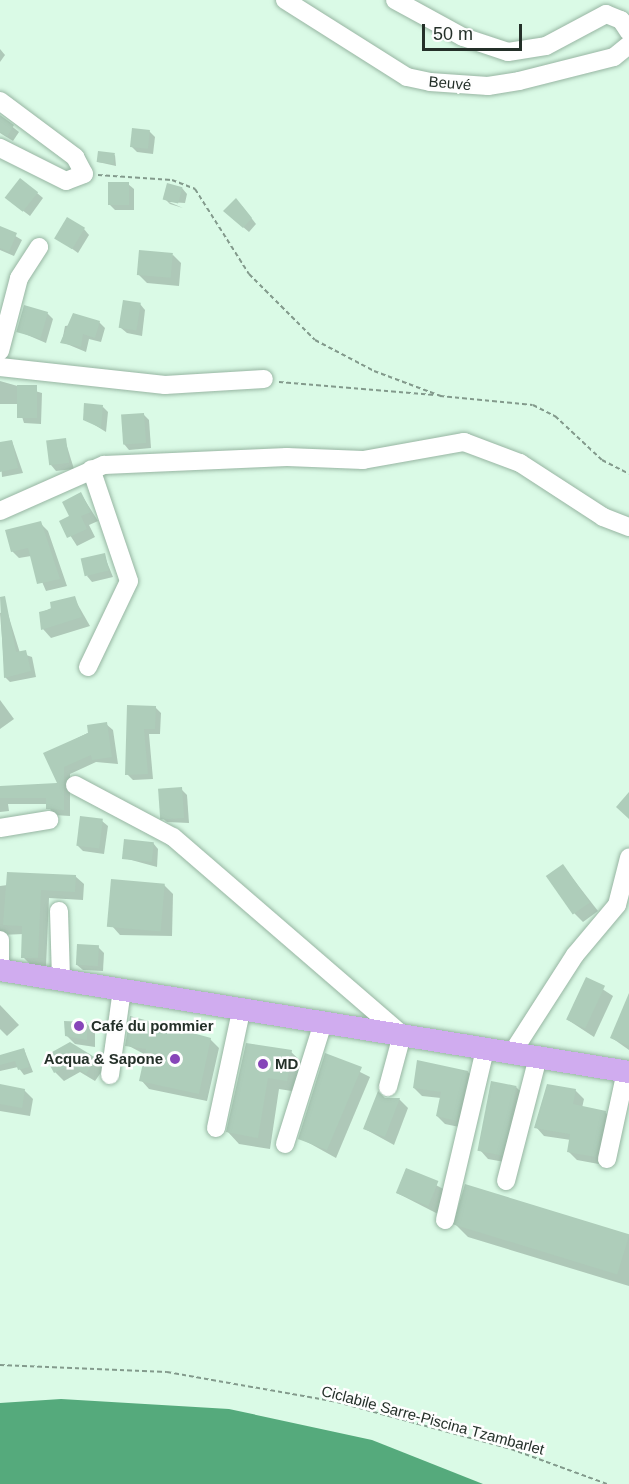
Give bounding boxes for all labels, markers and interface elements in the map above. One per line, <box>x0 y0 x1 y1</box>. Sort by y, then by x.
scale bar <box>425 12 526 50</box>
text: 50 m <box>433 24 473 44</box>
street label: Beuvé <box>428 72 472 94</box>
place label: Café du pommier <box>91 1017 214 1035</box>
marker: Café du pommier <box>72 1019 86 1033</box>
place label: Acqua & Sapone <box>44 1050 163 1068</box>
marker: Acqua & Sapone <box>168 1052 182 1066</box>
place label: MD <box>275 1055 298 1073</box>
marker: MD <box>256 1057 270 1071</box>
street label: Ciclabile Sarre-Piscina Tzambarlet <box>320 1382 546 1458</box>

